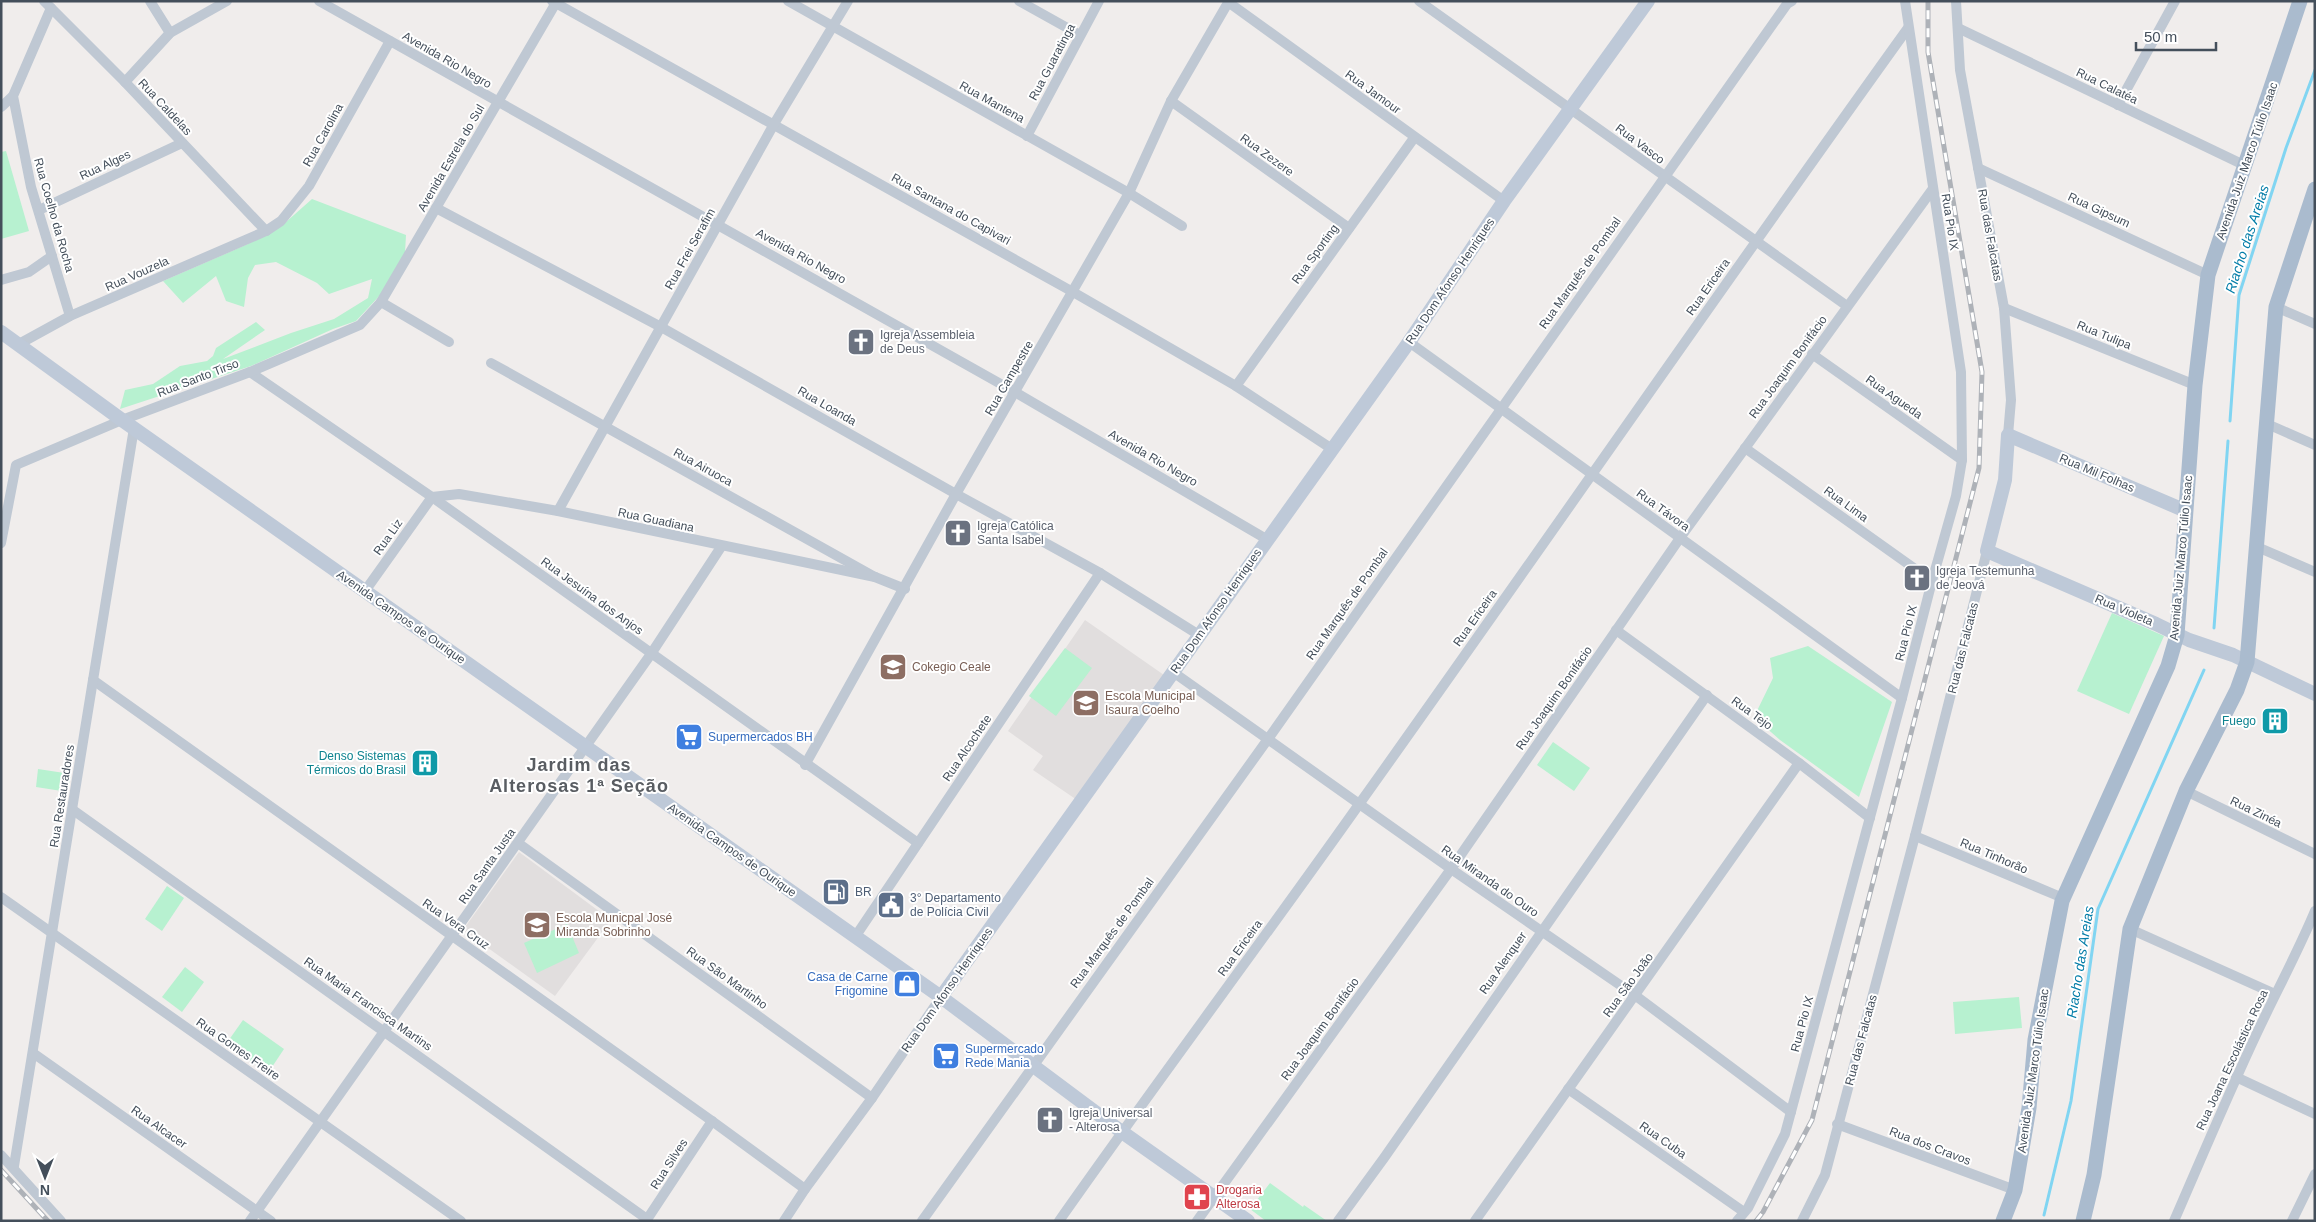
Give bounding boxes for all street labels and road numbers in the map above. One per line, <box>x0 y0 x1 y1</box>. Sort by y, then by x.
street label: Rua Guaratinga <box>1026 21 1078 103</box>
street label: Avenida Rio Negro <box>400 29 494 91</box>
street label: Rua Calatéa <box>2074 65 2140 107</box>
street label: Rua Jamour <box>1342 67 1404 117</box>
street label: Rua Caldelas <box>135 76 195 138</box>
street label: Rua Mantena <box>957 78 1027 126</box>
street label: Avenida Juiz Marco Túlio Isaac <box>2213 80 2281 242</box>
street label: Rua Carolina <box>300 101 346 169</box>
street label: Avenida Estrela do Sul <box>415 102 487 214</box>
street label: Rua Vasco <box>1613 121 1668 167</box>
street label: Rua Zezere <box>1238 131 1297 179</box>
street label: Rua Alges <box>77 147 133 183</box>
street label: Rua Coelho da Rocha <box>31 156 77 274</box>
street label: Rua Santana do Capivari <box>889 170 1013 248</box>
street label: Rua das Falcatas <box>1975 188 2005 282</box>
street label: Rua Gipsum <box>2066 190 2132 230</box>
street label: Rua Pio IX <box>1939 193 1961 251</box>
street label: Rua Frei Serafim <box>662 206 718 292</box>
street label: Rua Dom Afonso Henriques <box>1403 215 1497 347</box>
street label: Rua Marquês de Pombal <box>1536 215 1624 331</box>
street label: Rua Sporting <box>1289 222 1341 286</box>
street label: Avenida Rio Negro <box>754 226 849 287</box>
street label: Rua Vouzela <box>103 254 171 294</box>
street label: Rua Ericeira <box>1683 256 1733 318</box>
street label: Rua Joaquim Bonifácio <box>1746 313 1830 421</box>
street label: Rua Tulipa <box>2075 318 2134 352</box>
street label: Rua Campestre <box>982 338 1036 418</box>
street label: Rua Santo Tirso <box>155 356 241 400</box>
street label: Rua Agueda <box>1863 372 1925 422</box>
street label: Rua Loanda <box>795 384 859 429</box>
street label: Avenida Rio Negro <box>1106 427 1200 489</box>
street label: Rua Airuoca <box>671 445 735 489</box>
street label: Rua Mil Folhas <box>2057 451 2137 495</box>
street label: Avenida Juiz Marco Túlio Isaac <box>2167 475 2195 641</box>
street label: Rua Lima <box>1821 483 1871 525</box>
street label: Rua Távora <box>1634 486 1693 534</box>
street label: Rua Guadiana <box>617 505 696 535</box>
street label: Rua Liz <box>371 516 405 558</box>
street label: Rua Dom Afonso Henriques <box>1168 546 1264 676</box>
street label: Rua Marquês de Pombal <box>1303 546 1391 662</box>
street label: Rua Jesuína dos Anjos <box>538 554 646 638</box>
street label: Avenida Campos de Ourique <box>334 567 468 667</box>
street label: Rua Ericeira <box>1450 587 1500 649</box>
street label: Rua Violeta <box>2093 591 2155 629</box>
street label: Rua das Falcatas <box>1945 601 1981 695</box>
street label: Rua Pio IX <box>1892 603 1920 663</box>
street label: Rua Joaquim Bonifácio <box>1513 643 1595 753</box>
street label: Rua Tejo <box>1729 693 1775 733</box>
street label: Rua Alcochete <box>940 712 995 784</box>
street label: Rua Restauradores <box>47 744 77 848</box>
street label: Rua Zinéa <box>2228 794 2284 831</box>
street label: Avenida Campos de Ourique <box>665 800 799 900</box>
street label: Rua Santa Justa <box>456 825 518 906</box>
street label: Rua Tinhorão <box>1958 835 2030 877</box>
street label: Rua Miranda do Ouro <box>1439 842 1542 920</box>
street label: Rua Marquês de Pombal <box>1067 875 1157 991</box>
street label: Rua Vera Cruz <box>420 896 492 952</box>
street label: Rua Ericeira <box>1215 917 1265 979</box>
street label: Rua Dom Afonso Henriques <box>899 925 995 1055</box>
street label: Rua Alenquer <box>1476 929 1530 997</box>
street label: Rua São Martinho <box>684 944 770 1012</box>
street label: Rua São João <box>1600 950 1656 1020</box>
street label: Rua Maria Francisca Martins <box>301 954 435 1054</box>
street label: Rua Joaquim Bonifácio <box>1278 975 1362 1083</box>
street label: Rua Joana Escolástica Rosa <box>2193 987 2271 1132</box>
street label: Avenida Juiz Marco Túlio Isaac <box>2015 988 2051 1154</box>
street label: Rua das Falcatas <box>1842 993 1880 1087</box>
street label: Rua Pio IX <box>1788 994 1816 1054</box>
street label: Rua Gomes Freire <box>194 1015 283 1083</box>
street label: Rua Alcacer <box>128 1103 190 1151</box>
street label: Rua Cuba <box>1637 1119 1689 1161</box>
street label: Rua dos Cravos <box>1887 1124 1973 1168</box>
street label: Rua Silves <box>648 1136 690 1192</box>

